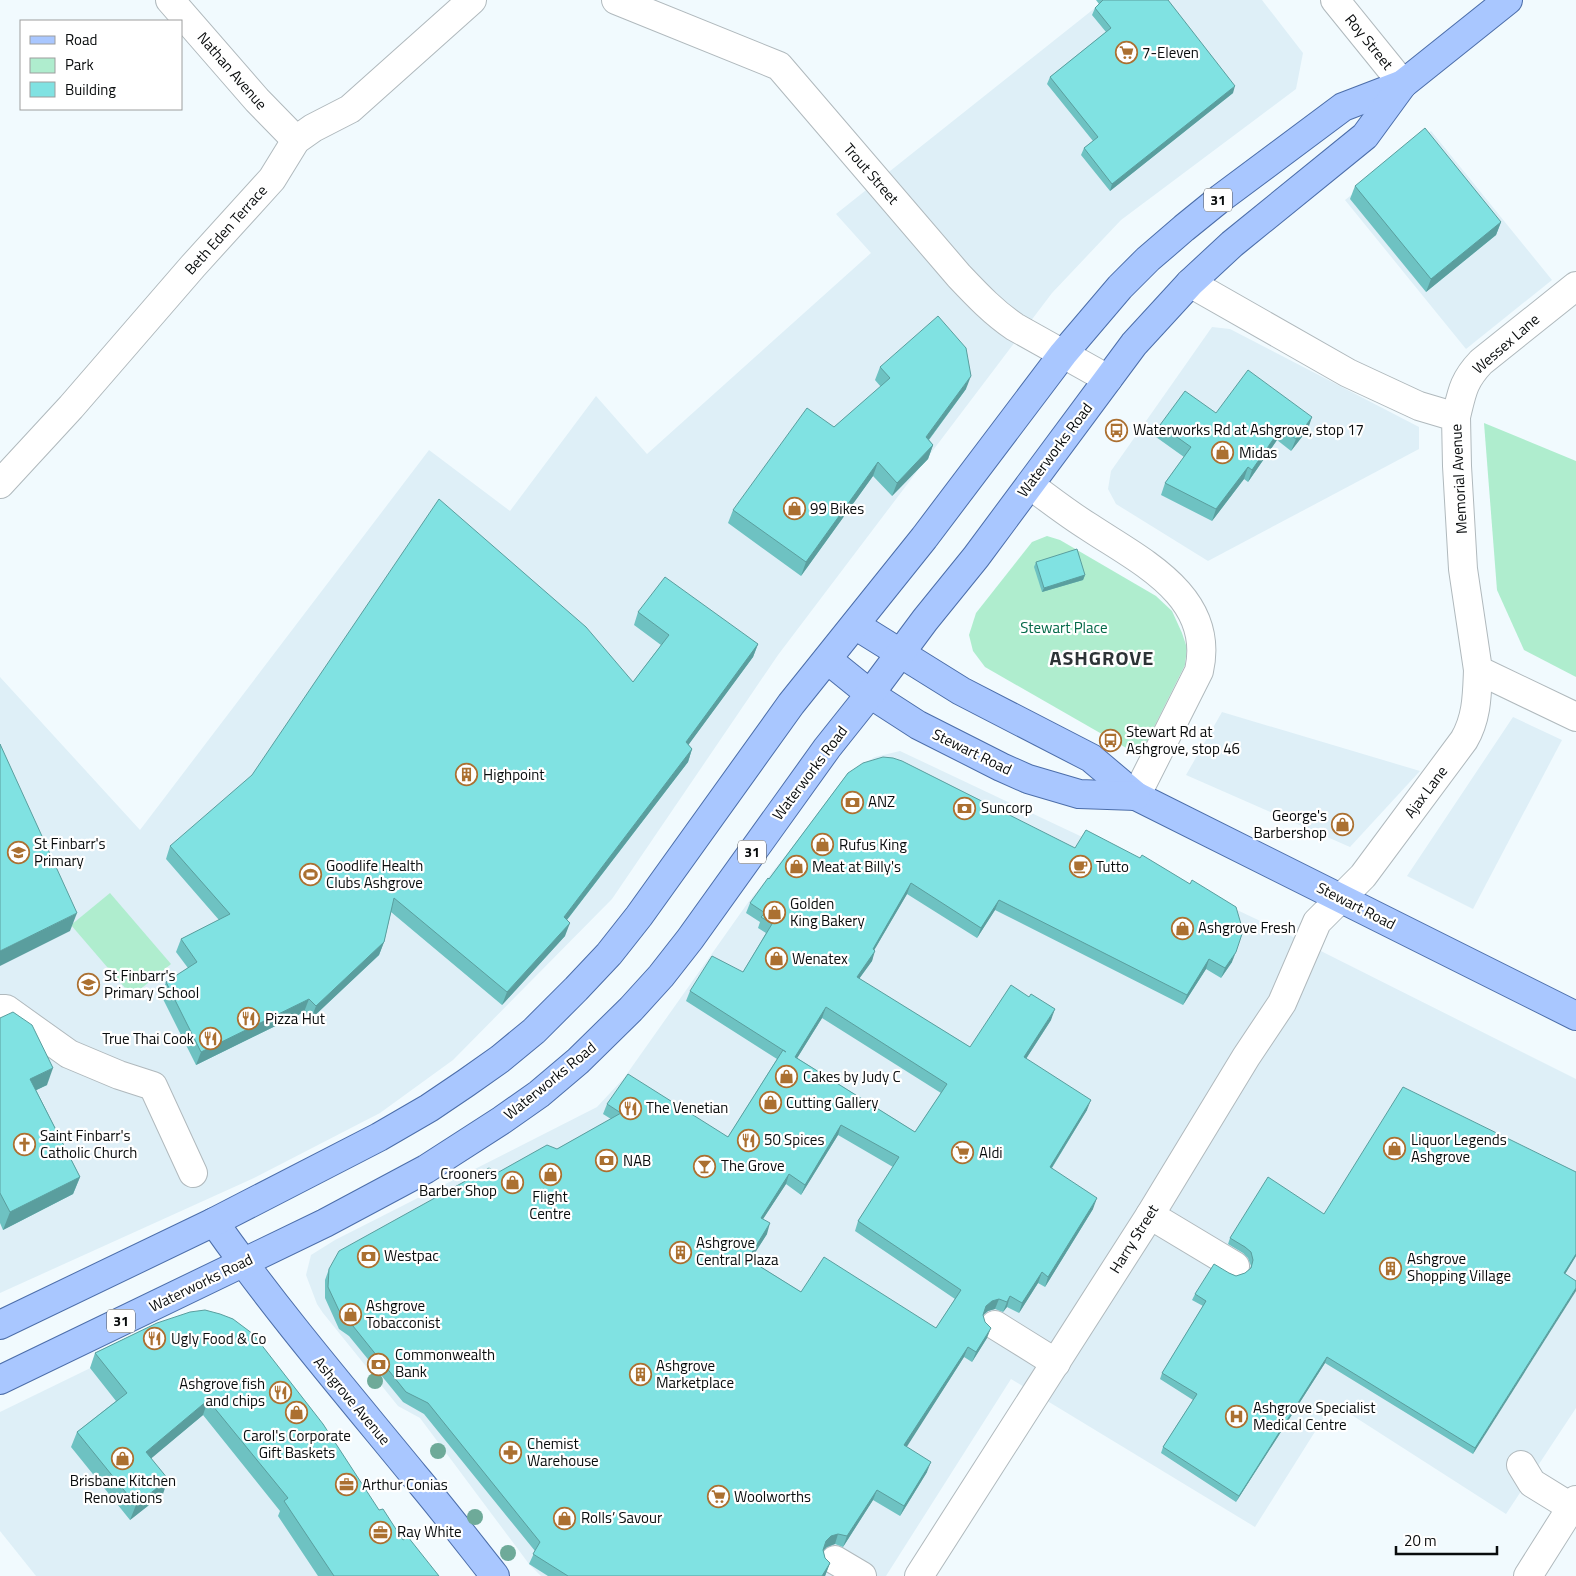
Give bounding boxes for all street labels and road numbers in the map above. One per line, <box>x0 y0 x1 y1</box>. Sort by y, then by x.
street label: Roy Street <box>1340 9 1400 75</box>
street label: Nathan Avenue <box>192 27 273 115</box>
street label: Trout Street <box>838 138 905 210</box>
street label: Beth Eden Terrace <box>179 179 272 280</box>
road number: 31 <box>1204 188 1232 212</box>
street label: Wessex Lane <box>1467 308 1544 379</box>
street label: Waterworks Road <box>1011 398 1098 502</box>
street label: Memorial Avenue <box>1444 423 1473 535</box>
street label: Waterworks Road <box>766 721 853 825</box>
street label: Stewart Road <box>929 722 1016 781</box>
street label: Ajax Lane <box>1398 761 1453 823</box>
road number: 31 <box>738 840 766 864</box>
street label: Stewart Road <box>1313 876 1400 935</box>
street label: Waterworks Road <box>499 1036 601 1125</box>
street label: Harry Street <box>1103 1199 1164 1278</box>
street label: Waterworks Road <box>145 1247 257 1318</box>
road number: 31 <box>107 1310 135 1332</box>
street label: Ashgrove Avenue <box>308 1351 396 1450</box>

